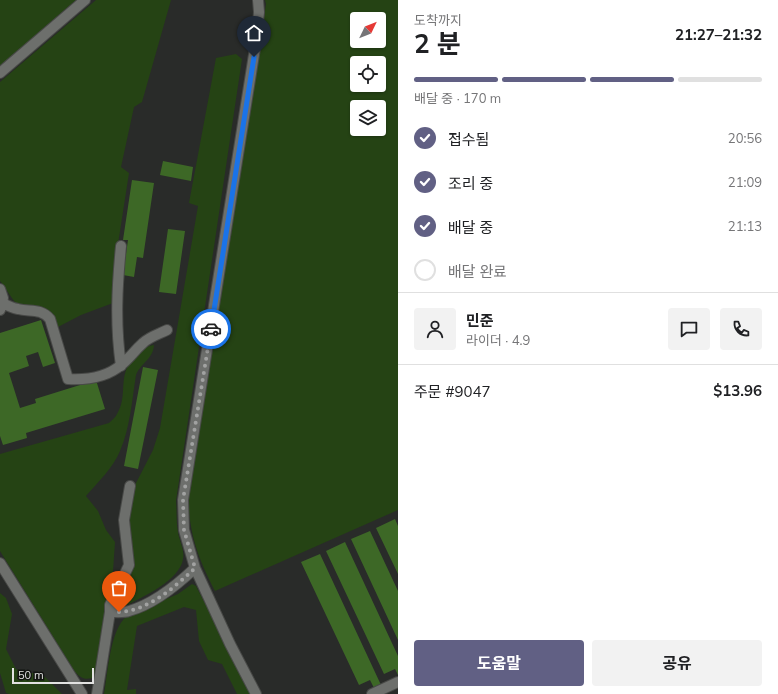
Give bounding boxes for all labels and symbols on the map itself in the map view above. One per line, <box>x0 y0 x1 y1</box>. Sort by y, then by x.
north arrow <box>350 12 386 48</box>
pin <box>237 16 271 57</box>
courier <box>191 309 231 349</box>
pin <box>102 571 136 612</box>
scale bar <box>12 666 94 685</box>

